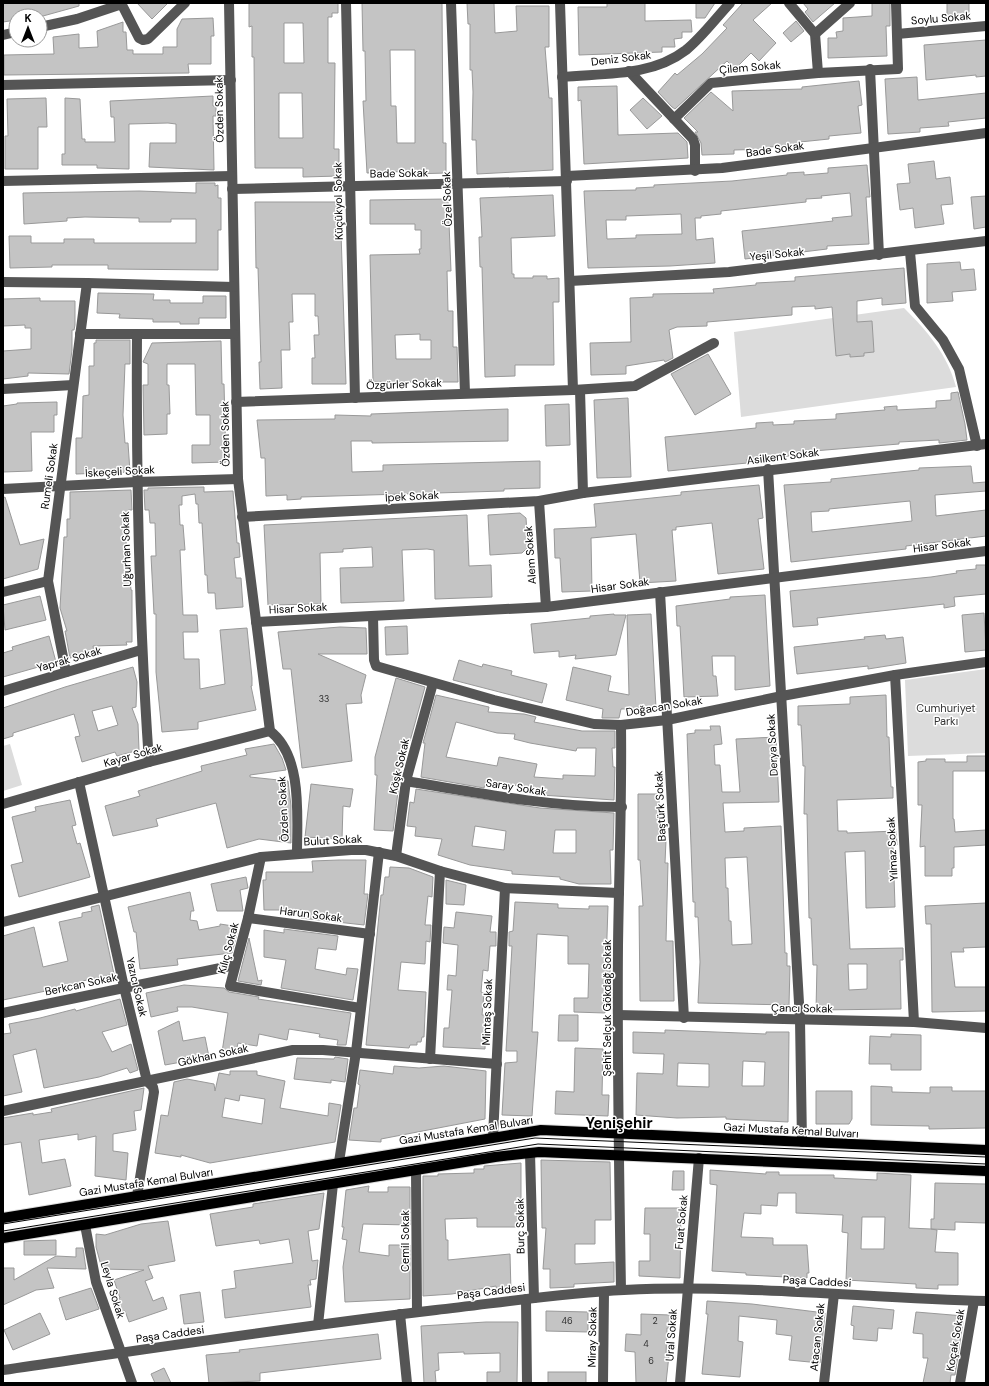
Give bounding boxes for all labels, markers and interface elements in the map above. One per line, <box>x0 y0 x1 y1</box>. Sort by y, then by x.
north arrow <box>8 8 48 48</box>
street label: Soylu Sokak <box>910 8 972 28</box>
text: K <box>24 11 32 25</box>
street label: Deniz Sokak <box>590 47 652 69</box>
street label: Çilem Sokak <box>719 57 782 77</box>
street label: Özden Sokak <box>211 76 227 143</box>
street label: Bade Sokak <box>745 138 805 160</box>
street label: Küçükyol Sokak <box>330 161 346 240</box>
street label: Bade Sokak <box>370 165 429 181</box>
street label: Özel Sokak <box>439 171 455 227</box>
street label: Yeşil Sokak <box>749 244 806 264</box>
street label: Özgürler Sokak <box>366 376 443 392</box>
street label: Özden Sokak <box>217 400 233 467</box>
street label: Rumeli Sokak <box>37 441 61 510</box>
street label: Asilkent Sokak <box>746 445 820 467</box>
street label: İskeçeli Sokak <box>85 462 156 480</box>
street label: İpek Sokak <box>385 488 440 504</box>
street label: Uğurhan Sokak <box>118 511 134 587</box>
street label: Alem Sokak <box>521 525 539 585</box>
street label: Hisar Sokak <box>912 534 972 556</box>
street label: Hisar Sokak <box>590 574 650 596</box>
street label: Hisar Sokak <box>268 599 328 617</box>
street label: Yaprak Sokak <box>35 643 104 675</box>
house number: 33 <box>319 693 329 705</box>
street label: Doğacan Sokak <box>625 693 704 719</box>
park label: Cumhuriyet Parkı <box>916 701 976 728</box>
street label: Derya Sokak <box>763 713 781 777</box>
street label: Köşk Sokak <box>386 736 412 795</box>
street label: Kayar Sokak <box>102 740 165 770</box>
street label: Baştürk Sokak <box>651 770 669 842</box>
street label: Özden Sokak <box>274 775 292 842</box>
street label: Saray Sokak <box>485 775 548 799</box>
street label: Yılmaz Sokak <box>883 816 901 882</box>
street label: Bulut Sokak <box>303 831 363 849</box>
street label: Harun Sokak <box>279 903 344 925</box>
street label: Kılıç Sokak <box>214 920 242 975</box>
street label: Şehit Selçuk Gökdağ Sokak <box>600 939 614 1076</box>
street label: Yazıcı Sokak <box>123 956 151 1019</box>
street label: Berkcan Sokak <box>44 969 119 998</box>
street label: Mintaş Sokak <box>479 978 495 1046</box>
street label: Çancı Sokak <box>771 1000 833 1016</box>
street label: Gökhan Sokak <box>176 1041 250 1069</box>
street label: Gazi Mustafa Kemal Bulvarı <box>398 1112 534 1148</box>
district label: Yenişehir <box>585 1113 653 1133</box>
street label: Gazi Mustafa Kemal Bulvarı <box>723 1119 859 1141</box>
street label: Gazi Mustafa Kemal Bulvarı <box>78 1164 214 1200</box>
street label: Fuat Sokak <box>672 1193 690 1250</box>
street label: Burç Sokak <box>513 1197 527 1254</box>
street label: Cemil Sokak <box>398 1210 412 1272</box>
street label: Leyla Sokak <box>98 1260 128 1321</box>
street label: Paşa Caddesi <box>782 1272 852 1290</box>
street label: Paşa Caddesi <box>456 1280 526 1302</box>
street label: Atacan Sokak <box>806 1302 828 1372</box>
street label: Miray Sokak <box>584 1306 600 1368</box>
street label: Koçak Sokak <box>943 1307 967 1372</box>
street label: Ural Sokak <box>662 1308 680 1362</box>
house number: 46 <box>561 1315 573 1327</box>
house number: 2 <box>652 1315 658 1327</box>
street label: Paşa Caddesi <box>135 1322 205 1346</box>
house number: 4 <box>643 1338 649 1350</box>
house number: 6 <box>648 1355 654 1367</box>

